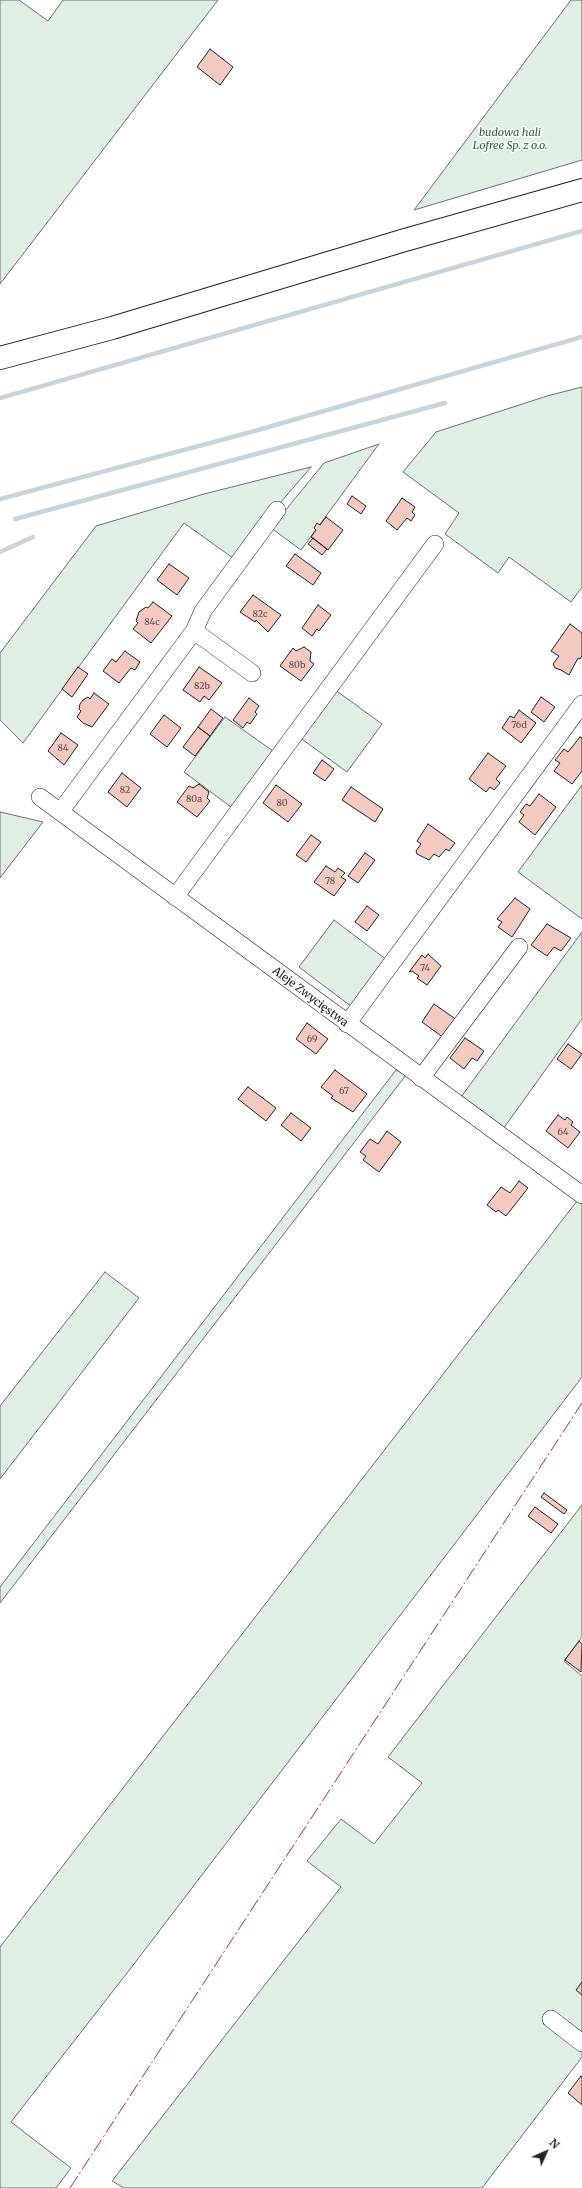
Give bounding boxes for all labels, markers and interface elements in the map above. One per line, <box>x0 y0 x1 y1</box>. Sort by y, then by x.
park label: budowa hali Lofree Sp. z o.o. <box>473 126 547 152</box>
house number: 82c <box>252 609 268 619</box>
house number: 84c <box>144 617 160 627</box>
house number: 80b <box>289 660 305 670</box>
house number: 82b <box>194 681 210 691</box>
house number: 76d <box>511 720 527 730</box>
house number: 84 <box>58 743 68 753</box>
house number: 82 <box>120 785 130 795</box>
house number: 80a <box>186 794 202 804</box>
house number: 80 <box>276 798 288 808</box>
house number: 78 <box>325 876 335 886</box>
house number: 74 <box>420 963 430 973</box>
street label: Aleje Zwycięstwa <box>270 964 350 1030</box>
house number: 69 <box>307 1034 317 1044</box>
house number: 67 <box>339 1086 349 1096</box>
house number: 64 <box>558 1127 568 1137</box>
north arrow <box>526 2132 566 2172</box>
text: N <box>546 2135 563 2152</box>

